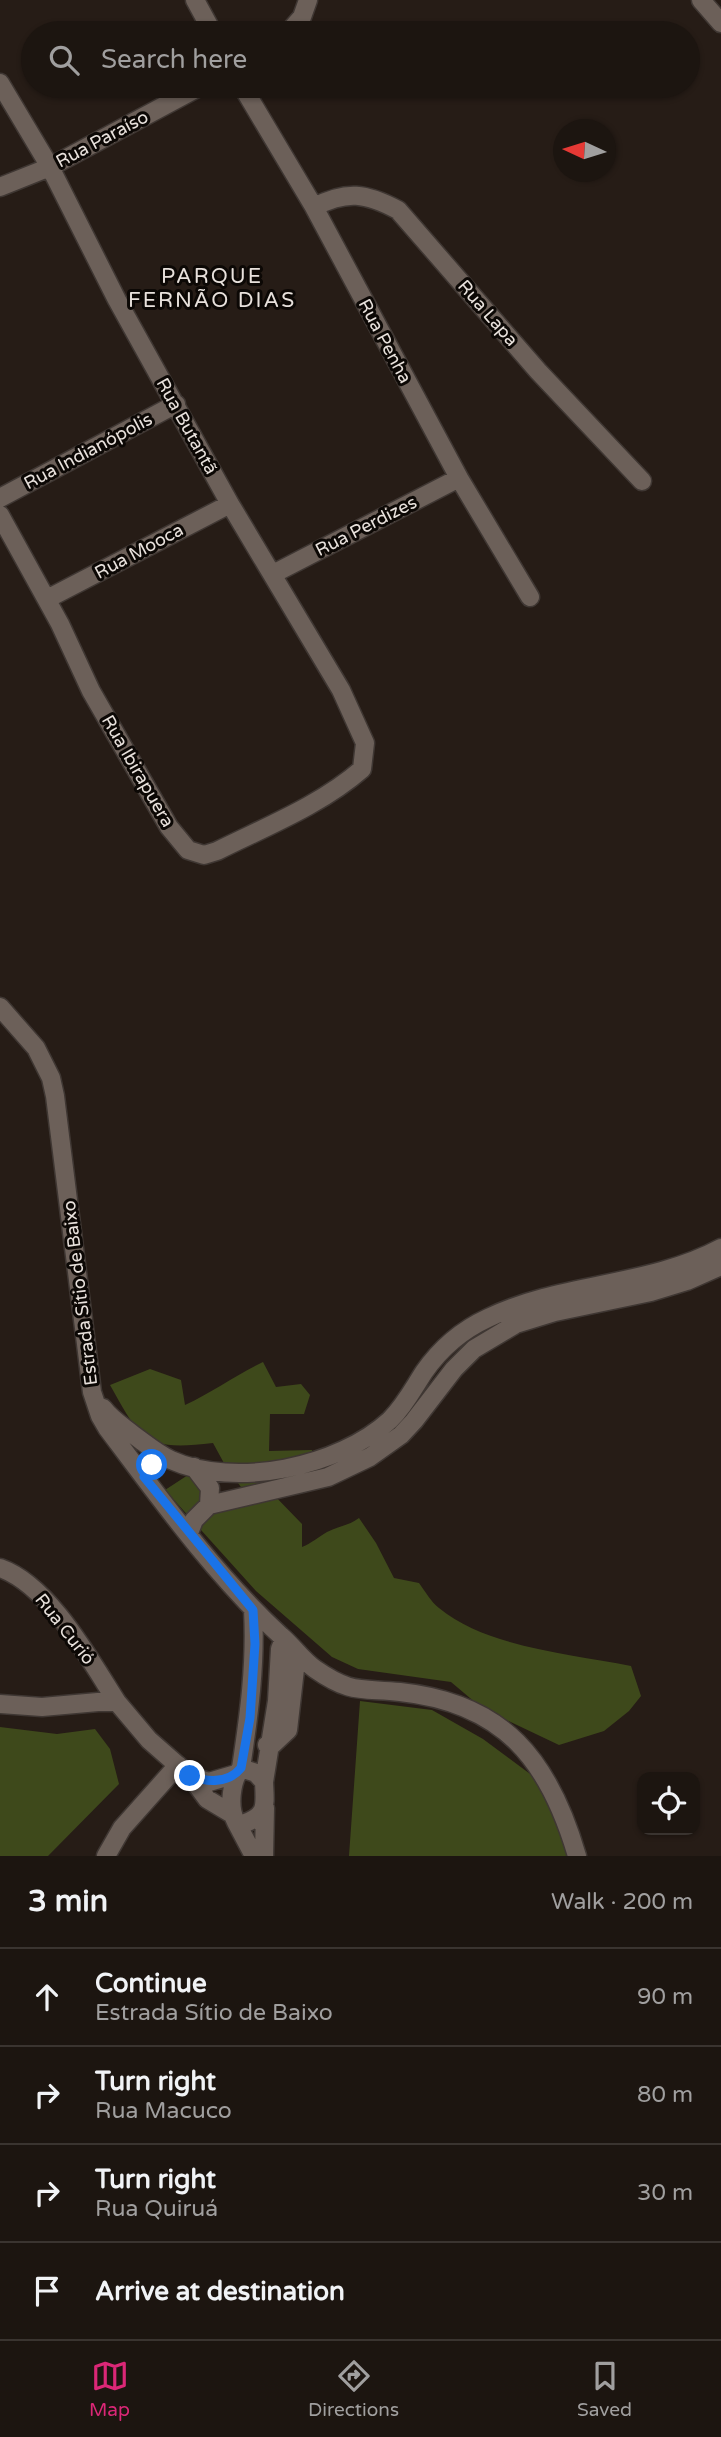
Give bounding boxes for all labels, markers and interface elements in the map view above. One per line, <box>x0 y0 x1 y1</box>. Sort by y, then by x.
search box <box>21 21 700 98</box>
icon: search <box>45 41 83 79</box>
text: Search here <box>101 44 247 75</box>
street label: Rua Paraíso <box>52 105 152 173</box>
north arrow <box>553 119 616 182</box>
district label: PARQUE FERNÃO DIAS <box>128 264 296 313</box>
street label: Rua Lapa <box>453 275 523 351</box>
street label: Rua Penha <box>354 295 416 387</box>
street label: Rua Butantã <box>152 374 222 478</box>
street label: Rua Indianópolis <box>20 408 156 494</box>
street label: Rua Perdizes <box>312 491 420 561</box>
street label: Rua Mooca <box>91 518 187 584</box>
street label: Rua Ibirapuera <box>97 711 179 831</box>
street label: Estrada Sítio de Baixo <box>58 1199 102 1387</box>
route start <box>136 1449 167 1480</box>
street label: Rua Curió <box>30 1589 100 1669</box>
route end <box>174 1760 205 1791</box>
map controls <box>637 1772 700 1835</box>
button: locate <box>637 1772 700 1835</box>
text: 3 min <box>28 1883 108 1920</box>
text: Walk · 200 m <box>551 1888 693 1916</box>
text: Continue <box>95 1968 207 1999</box>
icon: ahead <box>28 1978 66 2016</box>
text: 90 m <box>637 1983 693 2011</box>
text: Estrada Sítio de Baixo <box>95 1999 333 2027</box>
text: Turn right <box>95 2066 216 2097</box>
icon: right <box>28 2076 66 2114</box>
text: 80 m <box>637 2081 693 2109</box>
text: Rua Macuco <box>95 2097 232 2125</box>
text: Turn right <box>95 2164 216 2195</box>
icon: right <box>28 2174 66 2212</box>
text: 30 m <box>637 2179 693 2207</box>
text: Rua Quiruá <box>95 2195 218 2223</box>
icon: arrive <box>28 2272 66 2310</box>
text: Arrive at destination <box>95 2276 345 2307</box>
tab: Map <box>89 2357 130 2421</box>
tab: Directions <box>308 2357 399 2421</box>
tab: Saved <box>577 2357 632 2421</box>

